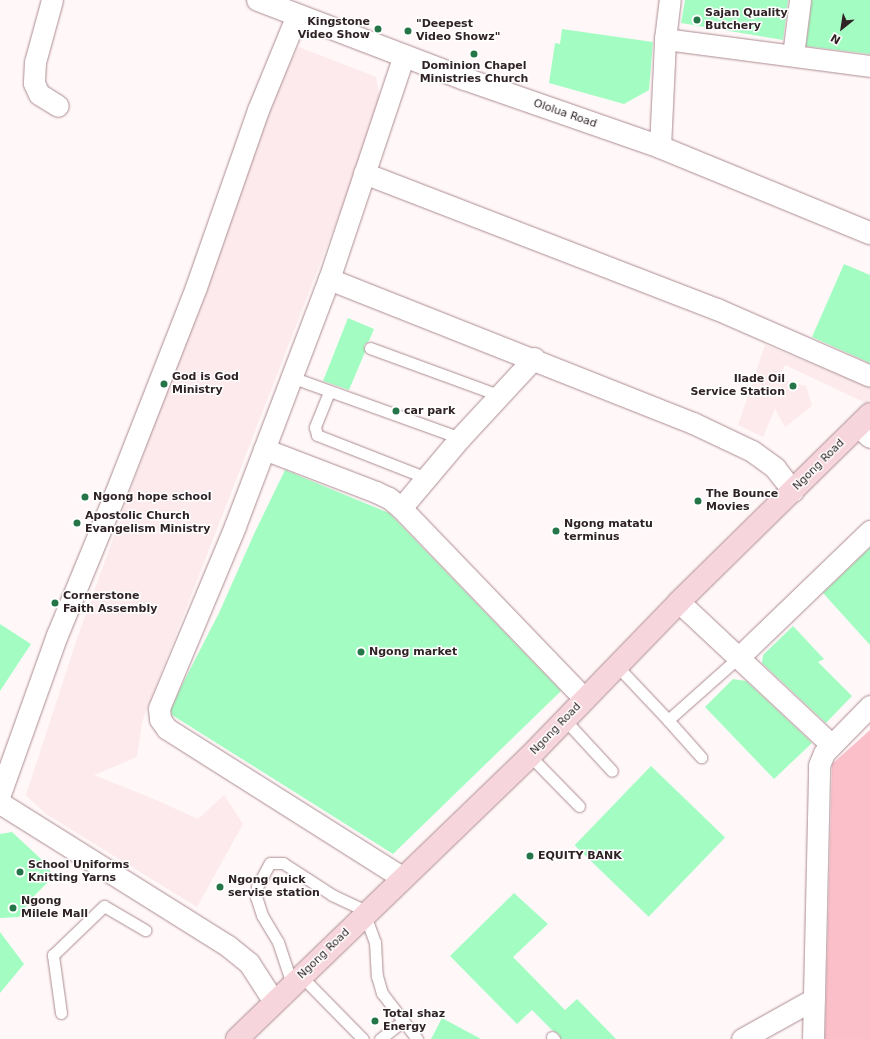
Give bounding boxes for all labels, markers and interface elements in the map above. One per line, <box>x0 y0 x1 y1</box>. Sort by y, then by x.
place label: Sajan Quality Butchery <box>705 7 788 33</box>
north arrow <box>822 8 862 48</box>
marker: Sajan Quality Butchery <box>692 15 702 25</box>
place label: Kingstone Video Show <box>298 16 370 42</box>
place label: "Deepest Video Showz" <box>416 18 500 44</box>
marker: Kingstone Video Show <box>373 24 383 34</box>
marker: "Deepest Video Showz" <box>403 26 413 36</box>
text: N <box>829 31 843 47</box>
marker: Dominion Chapel Ministries Church <box>469 49 479 59</box>
place label: Dominion Chapel Ministries Church <box>420 60 528 86</box>
street label: Ololua Road <box>532 97 598 131</box>
place label: God is God Ministry <box>172 371 239 397</box>
place label: Ilade Oil Service Station <box>690 373 785 399</box>
marker: God is God Ministry <box>159 379 169 389</box>
marker: Ilade Oil Service Station <box>788 381 798 391</box>
place label: car park <box>404 404 455 418</box>
marker: car park <box>391 406 401 416</box>
street label: Ngong Road <box>791 437 847 493</box>
place label: The Bounce Movies <box>706 488 778 514</box>
place label: Ngong hope school <box>93 490 212 504</box>
marker: Ngong hope school <box>80 492 90 502</box>
marker: The Bounce Movies <box>693 496 703 506</box>
place label: Apostolic Church Evangelism Ministry <box>85 510 210 536</box>
marker: Apostolic Church Evangelism Ministry <box>72 518 82 528</box>
place label: Ngong matatu terminus <box>564 518 653 544</box>
marker: Ngong matatu terminus <box>551 526 561 536</box>
place label: Cornerstone Faith Assembly <box>63 590 157 616</box>
marker: Cornerstone Faith Assembly <box>50 598 60 608</box>
place label: Ngong market <box>369 645 457 659</box>
marker: Ngong market <box>356 647 366 657</box>
street label: Ngong Road <box>528 700 584 758</box>
place label: EQUITY BANK <box>538 849 622 863</box>
marker: EQUITY BANK <box>525 851 535 861</box>
place label: School Uniforms Knitting Yarns <box>28 859 129 885</box>
marker: School Uniforms Knitting Yarns <box>15 867 25 877</box>
place label: Ngong quick servise station <box>228 874 320 900</box>
marker: Ngong quick servise station <box>215 882 225 892</box>
place label: Ngong Milele Mall <box>21 895 88 921</box>
marker: Ngong Milele Mall <box>8 903 18 913</box>
street label: Ngong Road <box>295 926 353 982</box>
place label: Total shaz Energy <box>383 1008 445 1034</box>
marker: Total shaz Energy <box>370 1016 380 1026</box>

